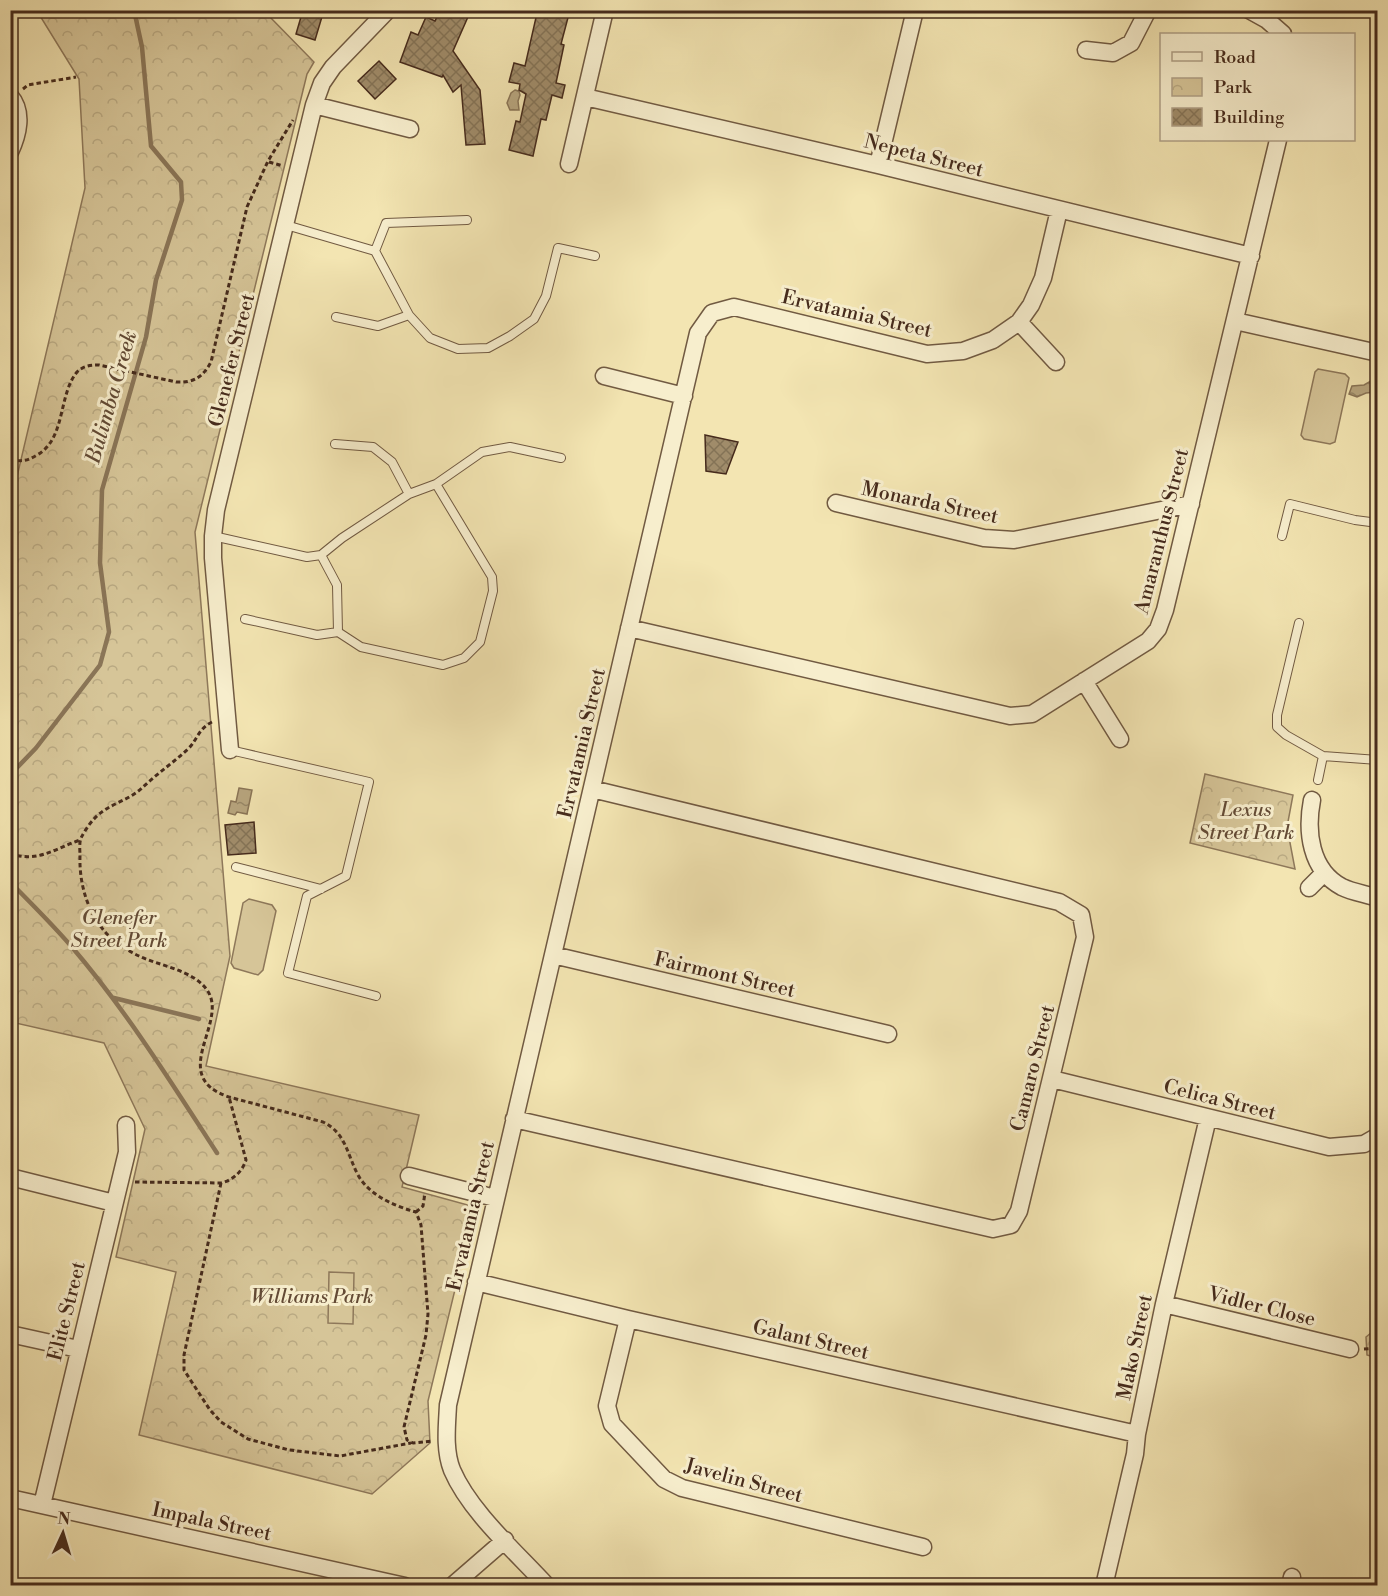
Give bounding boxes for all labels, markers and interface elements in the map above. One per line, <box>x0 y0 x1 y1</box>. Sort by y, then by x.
legend <box>1160 33 1355 141</box>
text: Road <box>1214 46 1257 69</box>
text: Park <box>1214 76 1253 99</box>
text: Building <box>1213 106 1285 129</box>
street label: Nepeta Street <box>861 130 986 183</box>
street label: Ervatamia Street <box>779 285 934 344</box>
street label: Glenefer Street <box>204 291 261 430</box>
water label: Bulimba Creek <box>80 328 143 468</box>
street label: Amaranthus Street <box>1130 446 1195 618</box>
street label: Monarda Street <box>859 477 1000 530</box>
street label: Ervatamia Street <box>553 666 612 821</box>
park label: Lexus Street Park <box>1198 798 1294 846</box>
park label: Glenefer Street Park <box>71 906 167 954</box>
street label: Fairmont Street <box>652 947 798 1004</box>
street label: Camaro Street <box>1006 1002 1061 1134</box>
street label: Celica Street <box>1161 1074 1278 1126</box>
street label: Ervatamia Street <box>442 1139 501 1294</box>
street label: Elite Street <box>43 1259 92 1364</box>
street label: Vidler Close <box>1204 1282 1318 1333</box>
park label: Williams Park <box>251 1285 373 1310</box>
street label: Mako Street <box>1112 1292 1159 1403</box>
street label: Galant Street <box>750 1315 871 1366</box>
street label: Javelin Street <box>681 1453 805 1509</box>
street label: Impala Street <box>150 1498 274 1547</box>
north arrow <box>33 1503 93 1563</box>
text: N <box>57 1509 71 1529</box>

